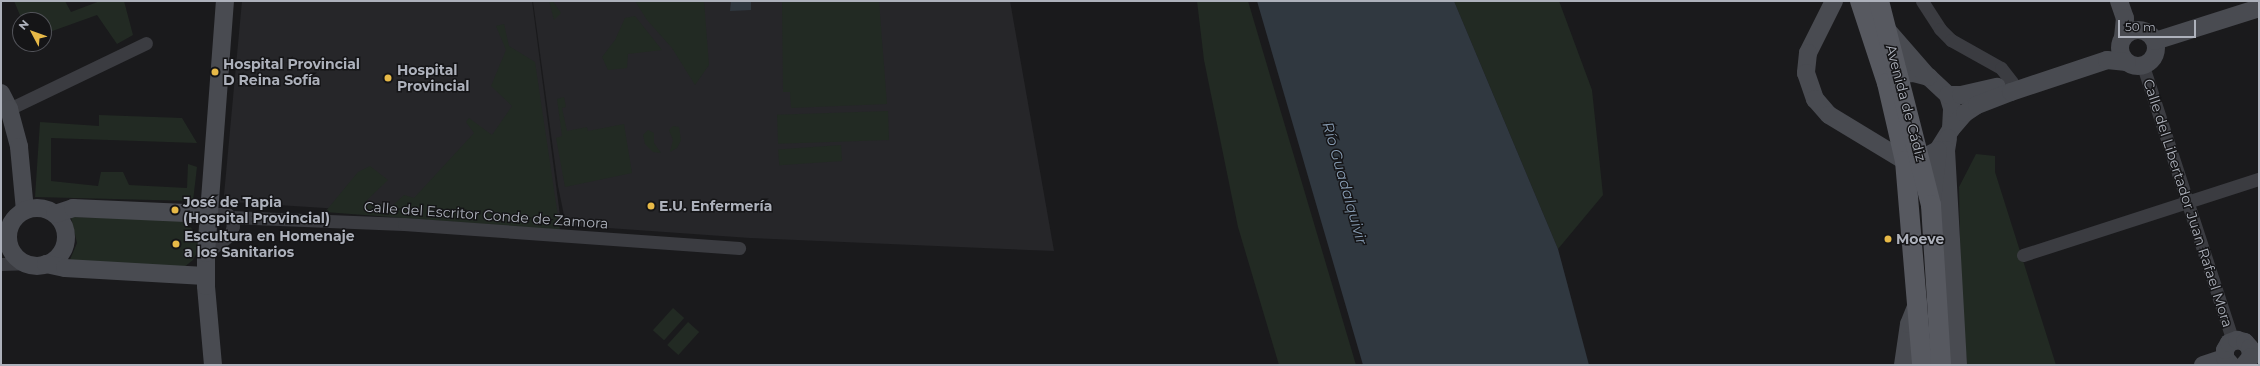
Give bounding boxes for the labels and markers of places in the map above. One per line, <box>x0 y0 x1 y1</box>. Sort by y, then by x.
place label: Hospital Provincial D Reina Sofía <box>223 56 360 88</box>
place label: Hospital Provincial <box>397 62 470 94</box>
marker: Hospital Provincial D Reina Sofía <box>210 67 220 77</box>
marker: Hospital Provincial <box>382 72 394 84</box>
place label: José de Tapia (Hospital Provincial) <box>183 194 330 226</box>
place label: E.U. Enfermería <box>659 198 772 214</box>
marker: E.U. Enfermería <box>646 201 656 211</box>
marker: José de Tapia (Hospital Provincial) <box>170 205 180 215</box>
place label: Escultura en Homenaje a los Sanitarios <box>184 228 355 260</box>
place label: Moeve <box>1896 231 1944 247</box>
marker: Moeve <box>1883 234 1893 244</box>
marker: Escultura en Homenaje a los Sanitarios <box>171 239 181 249</box>

